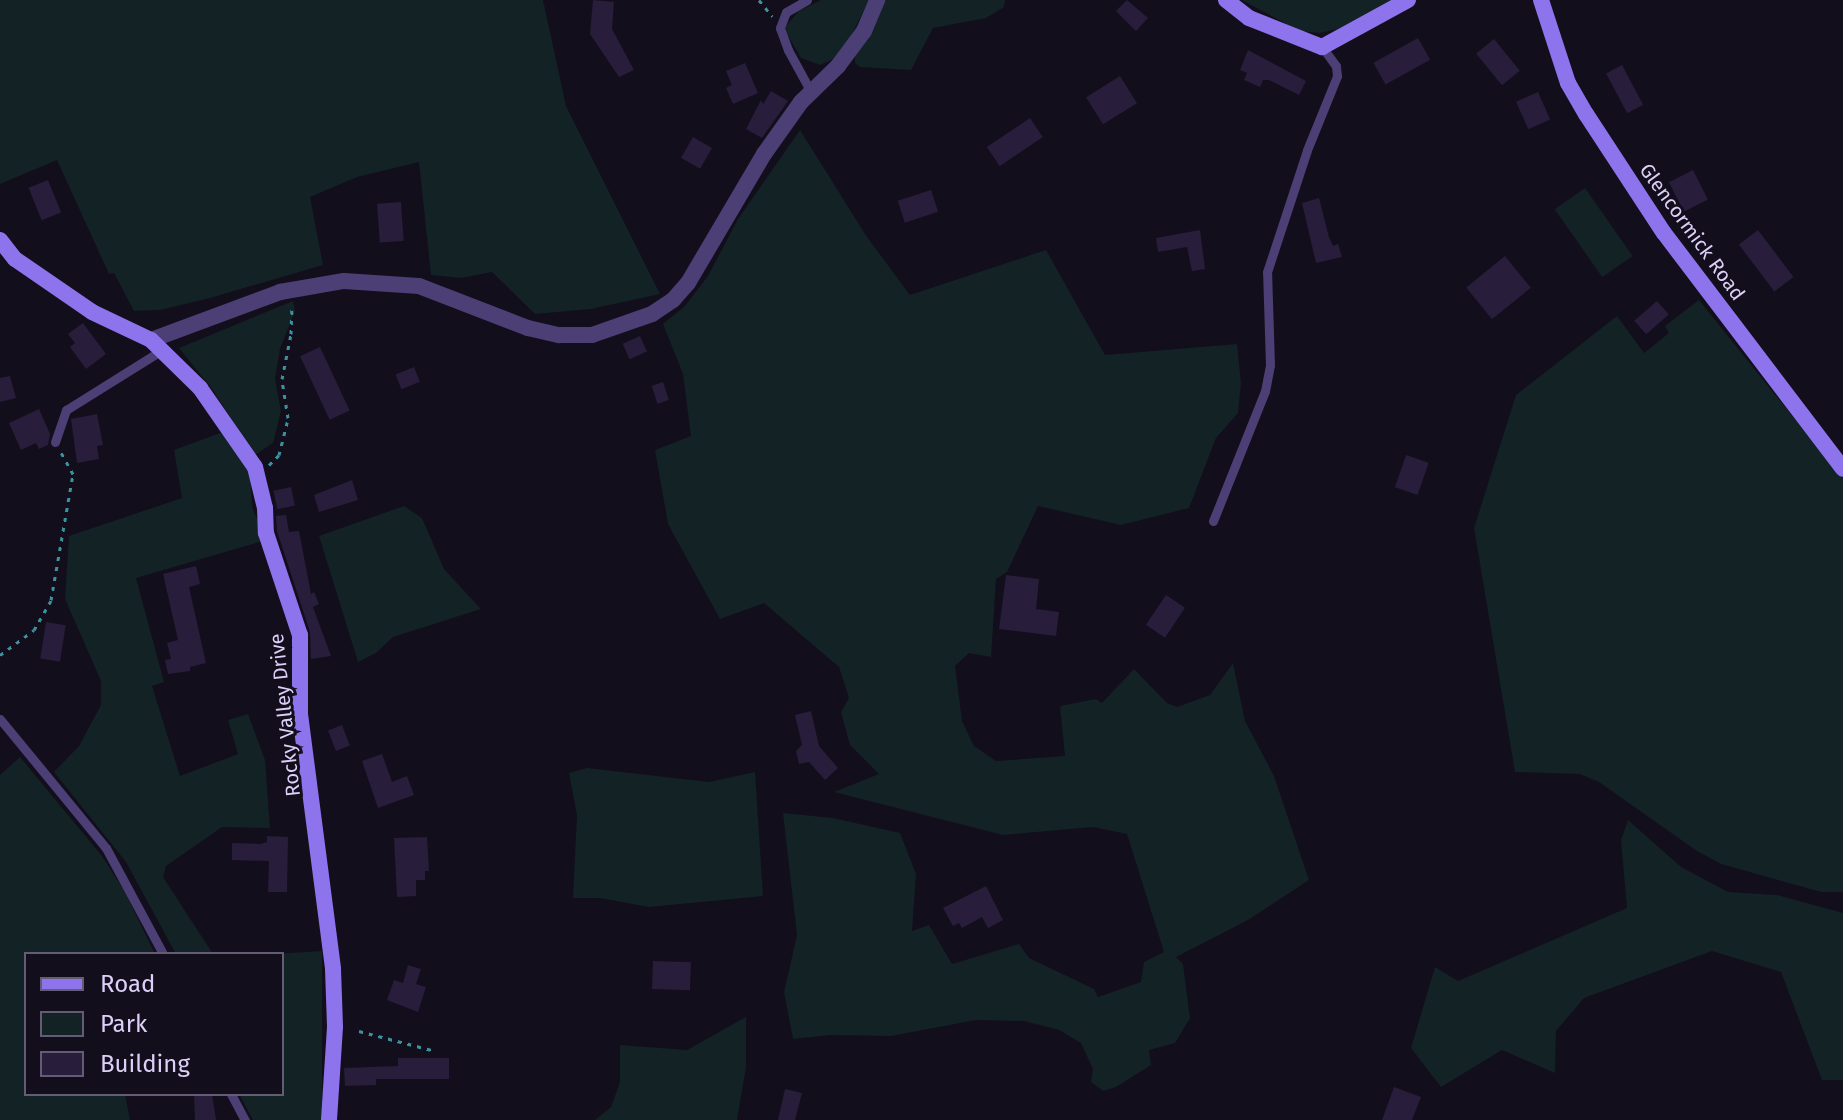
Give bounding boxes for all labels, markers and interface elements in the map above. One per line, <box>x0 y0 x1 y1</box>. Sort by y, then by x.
street label: Glencormick Road <box>1634 159 1750 305</box>
street label: Rocky Valley Drive <box>264 632 306 798</box>
legend <box>24 952 284 1096</box>
text: Road <box>100 970 155 998</box>
text: Park <box>100 1010 147 1038</box>
text: Building <box>100 1050 190 1078</box>

